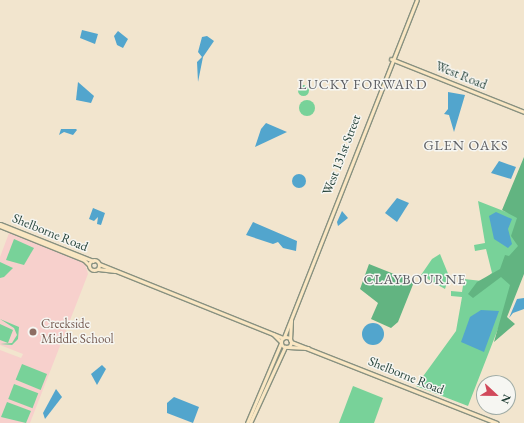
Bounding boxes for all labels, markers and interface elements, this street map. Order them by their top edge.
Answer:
street label: West Road [433,59,489,93]
district label: LUCKY FORWARD [298,76,428,92]
street label: West 131st Street [320,113,364,197]
district label: GLEN OAKS [423,137,509,153]
street label: Shelborne Road [10,211,90,255]
district label: CLAYBOURNE [363,271,467,287]
place label: Creekside Middle School [41,317,114,348]
marker: Creekside Middle School [28,327,38,337]
street label: Shelborne Road [366,354,446,398]
north arrow [476,375,516,415]
text: N [498,392,514,406]

